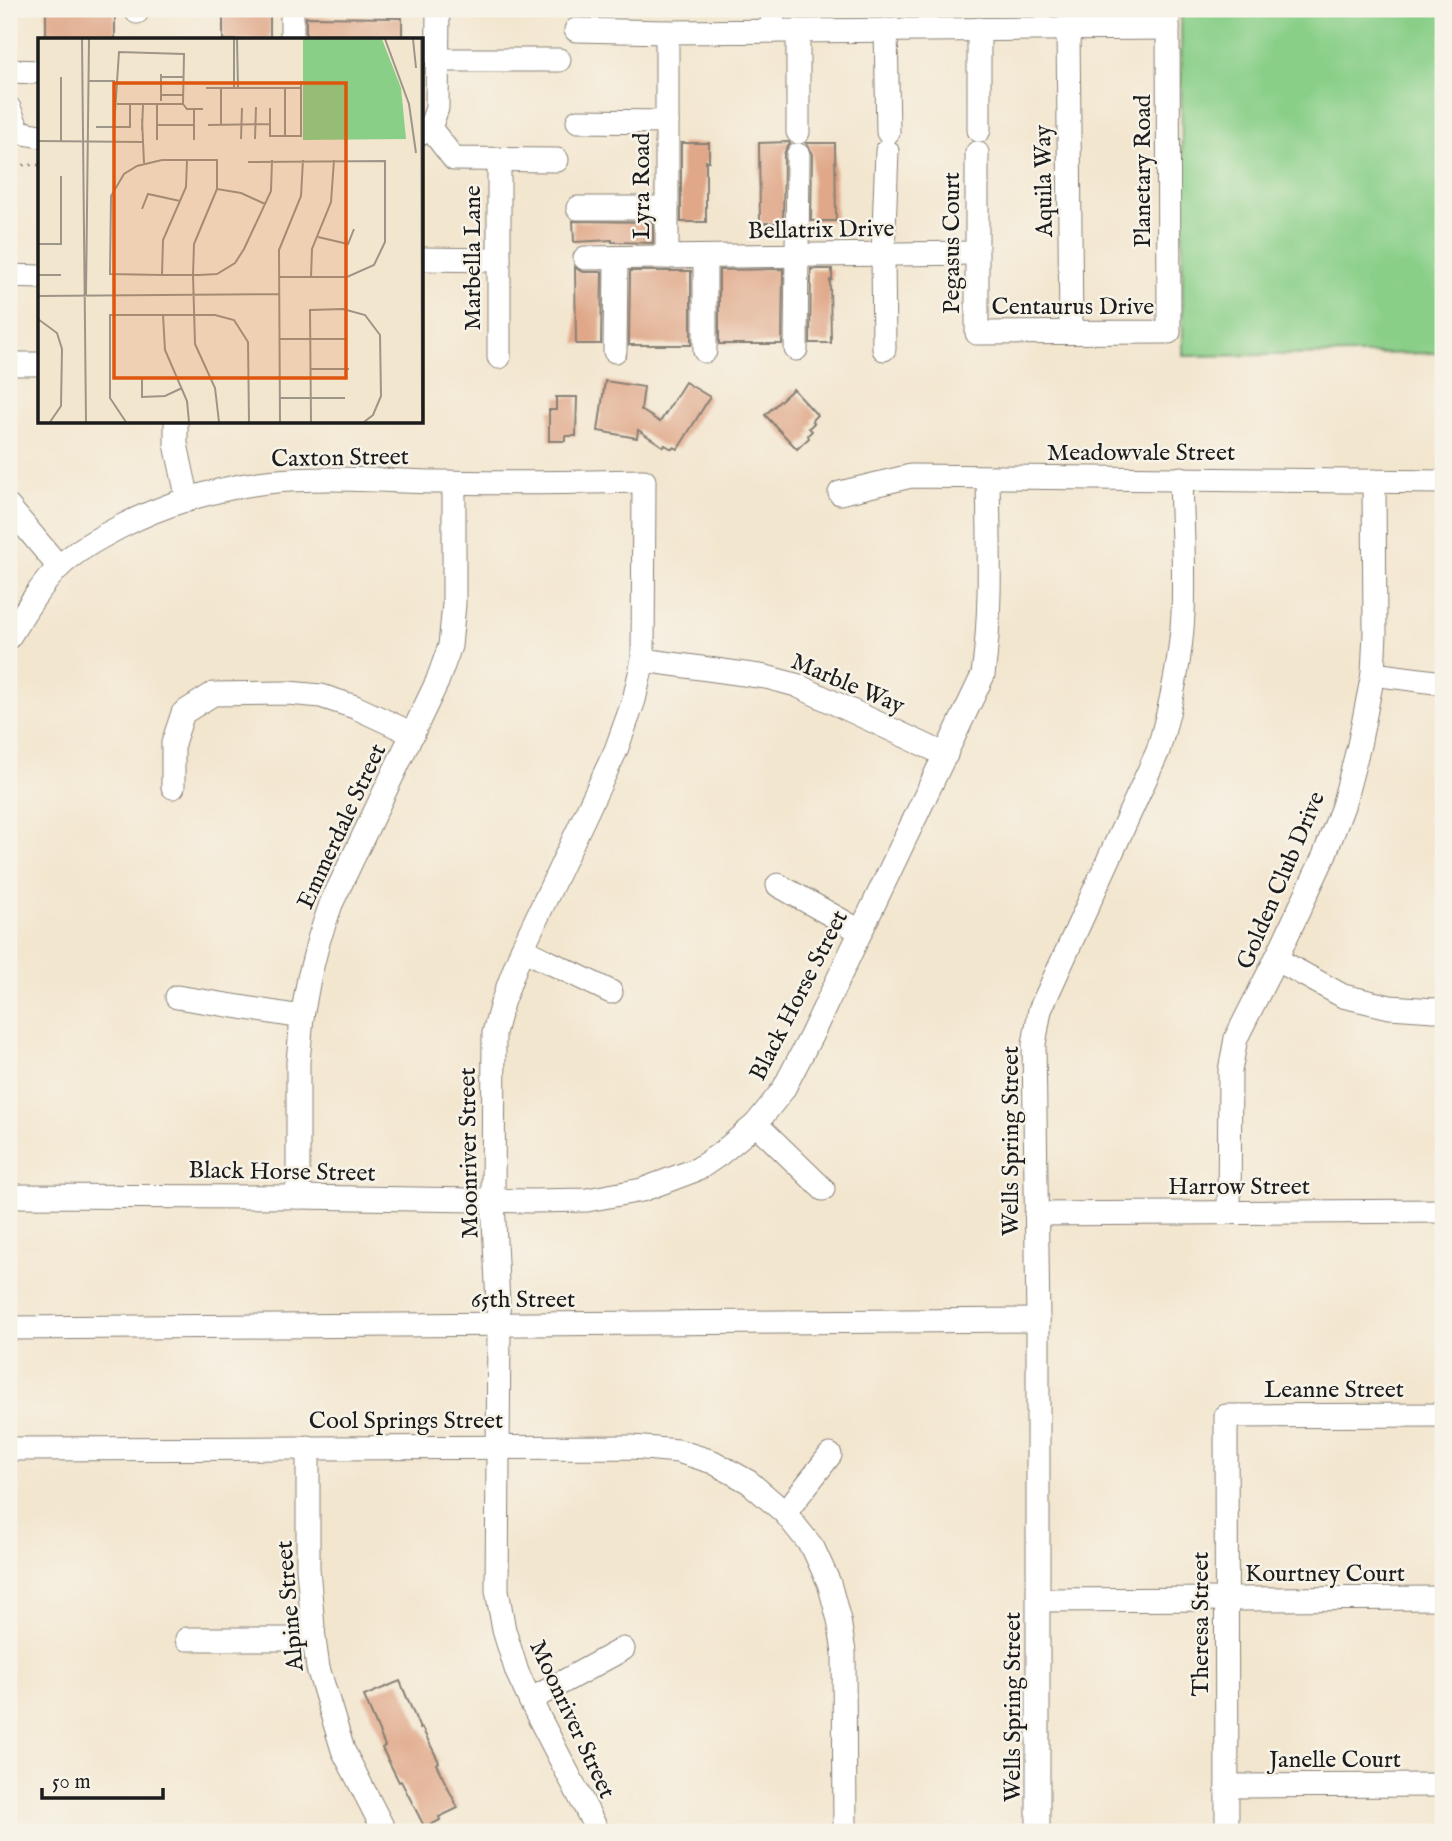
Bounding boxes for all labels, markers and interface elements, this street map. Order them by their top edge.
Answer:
inset map [38,38,424,424]
street label: Planetary Road [1128,94,1159,248]
street label: Aquila Way [1028,124,1061,238]
street label: Lyra Road [627,132,658,240]
street label: Pegasus Court [937,172,968,314]
street label: Marbella Lane [458,185,489,331]
street label: Bellatrix Drive [747,214,895,247]
street label: Centaurus Drive [992,292,1154,323]
street label: Meadowvale Street [1047,438,1235,469]
street label: Caxton Street [271,442,409,475]
street label: Marble Way [786,647,909,722]
street label: Emmerdale Street [290,739,394,914]
street label: Golden Club Drive [1230,787,1333,974]
street label: Black Horse Street [743,905,856,1086]
street label: Wells Spring Street [996,1046,1027,1236]
street label: Moonriver Street [453,1067,486,1239]
street label: Black Horse Street [188,1155,376,1190]
street label: Harrow Street [1168,1172,1310,1203]
street label: 65th Street [471,1285,575,1316]
street label: Leanne Street [1264,1375,1404,1406]
street label: Cool Springs Street [309,1406,503,1437]
street label: Alpine Street [269,1539,312,1673]
street label: Theresa Street [1186,1552,1217,1696]
street label: Kourtney Court [1245,1559,1405,1590]
street label: Wells Spring Street [998,1612,1029,1802]
street label: Moonriver Street [521,1636,622,1804]
street label: Janelle Court [1266,1745,1401,1776]
scale bar [42,1757,163,1801]
text: 50 m [52,1769,91,1796]

